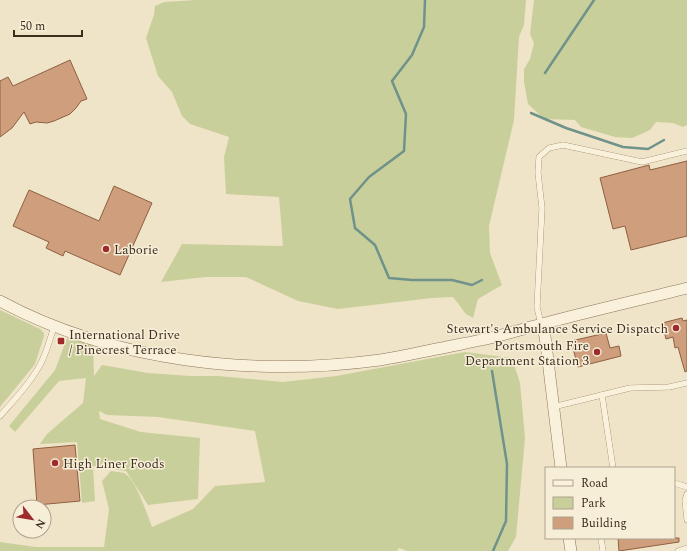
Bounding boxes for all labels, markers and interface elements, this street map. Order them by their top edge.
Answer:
scale bar [14,12,82,38]
text: 50 m [20,17,45,36]
place label: Laborie [114,240,158,260]
marker: Laborie [101,244,111,254]
place label: Stewart's Ambulance Service Dispatch [447,319,668,339]
marker: Stewart's Ambulance Service Dispatch [671,323,681,333]
place label: International Drive / Pinecrest Terrace [69,325,180,360]
marker: International Drive / Pinecrest Terrace [56,336,66,346]
place label: Portsmouth Fire Department Station 3 [465,336,589,371]
marker: Portsmouth Fire Department Station 3 [592,347,602,357]
place label: High Liner Foods [63,454,165,474]
marker: High Liner Foods [50,458,60,468]
legend [545,467,675,539]
text: Road [581,474,608,493]
text: Park [581,494,606,513]
north arrow [12,499,52,539]
text: Building [581,514,627,533]
text: N [31,516,50,532]

